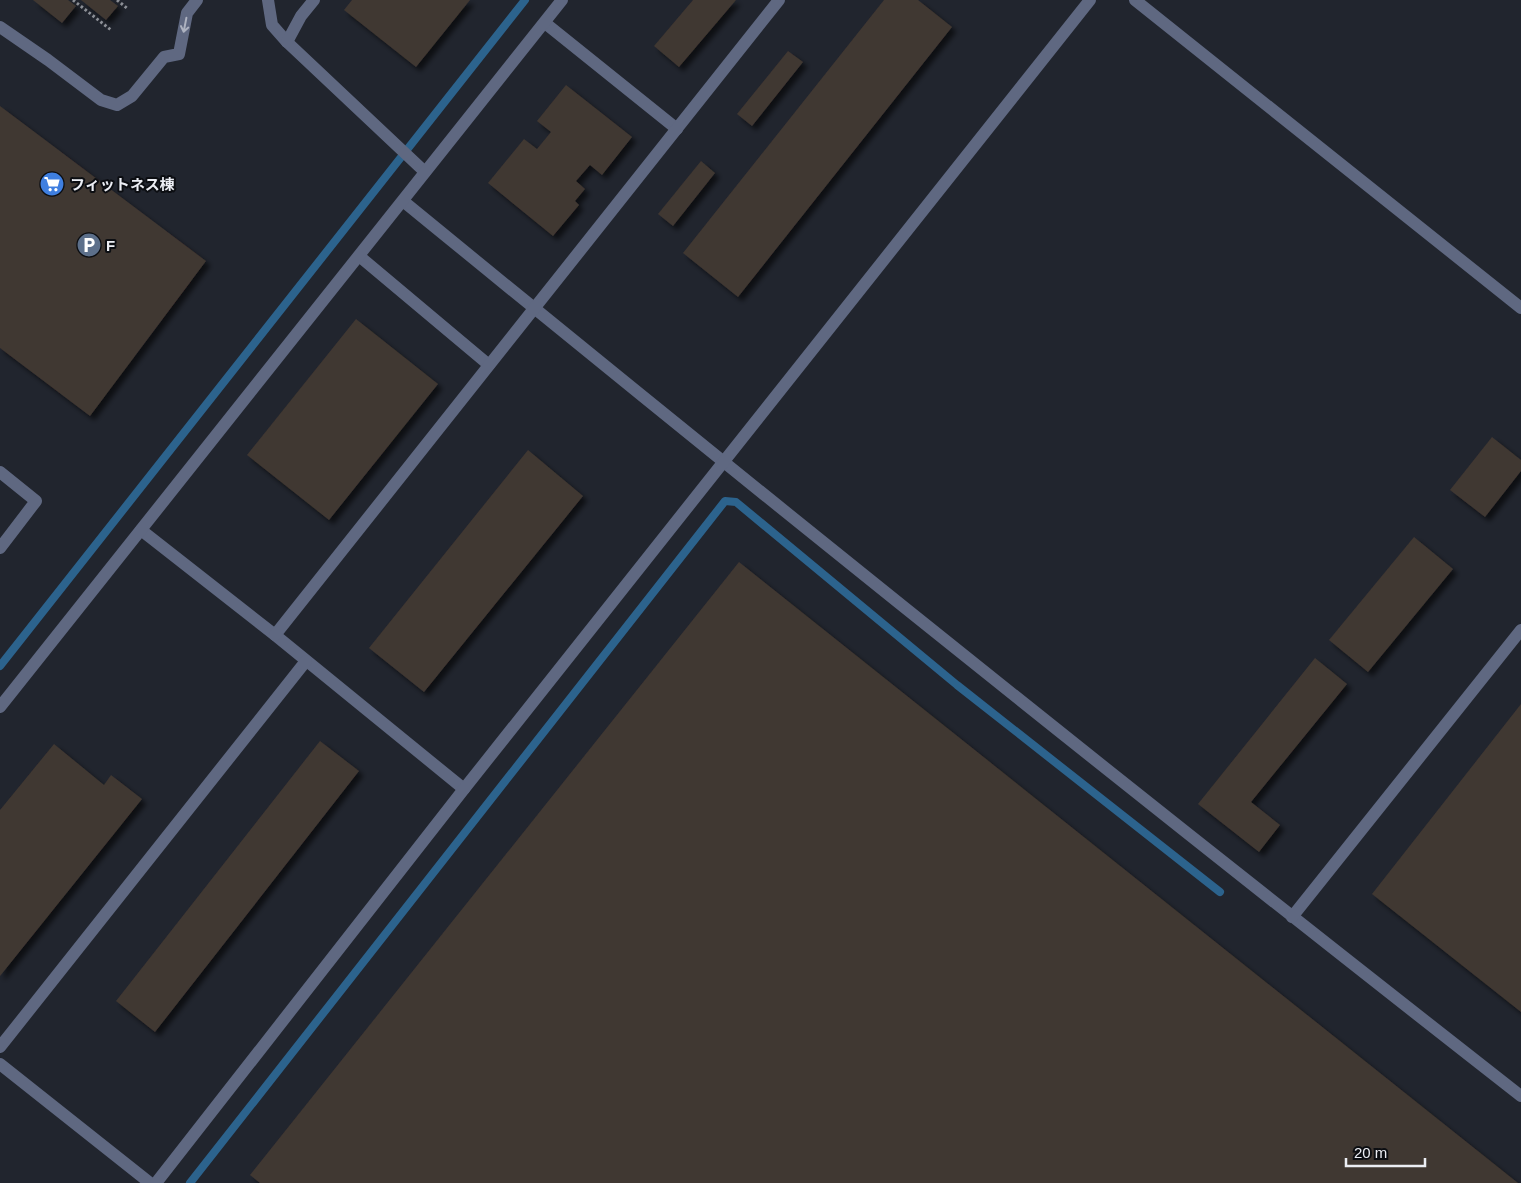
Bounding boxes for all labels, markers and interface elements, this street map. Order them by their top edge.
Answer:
one-way arrow [180,17,189,33]
supermarket icon: フィットネス棟 [39,171,65,197]
place label: フィットネス棟 [70,176,175,193]
parking icon: F [76,232,102,258]
place label: F [106,237,115,254]
scale bar [1346,1136,1425,1168]
text: 20 m [1354,1144,1387,1161]

